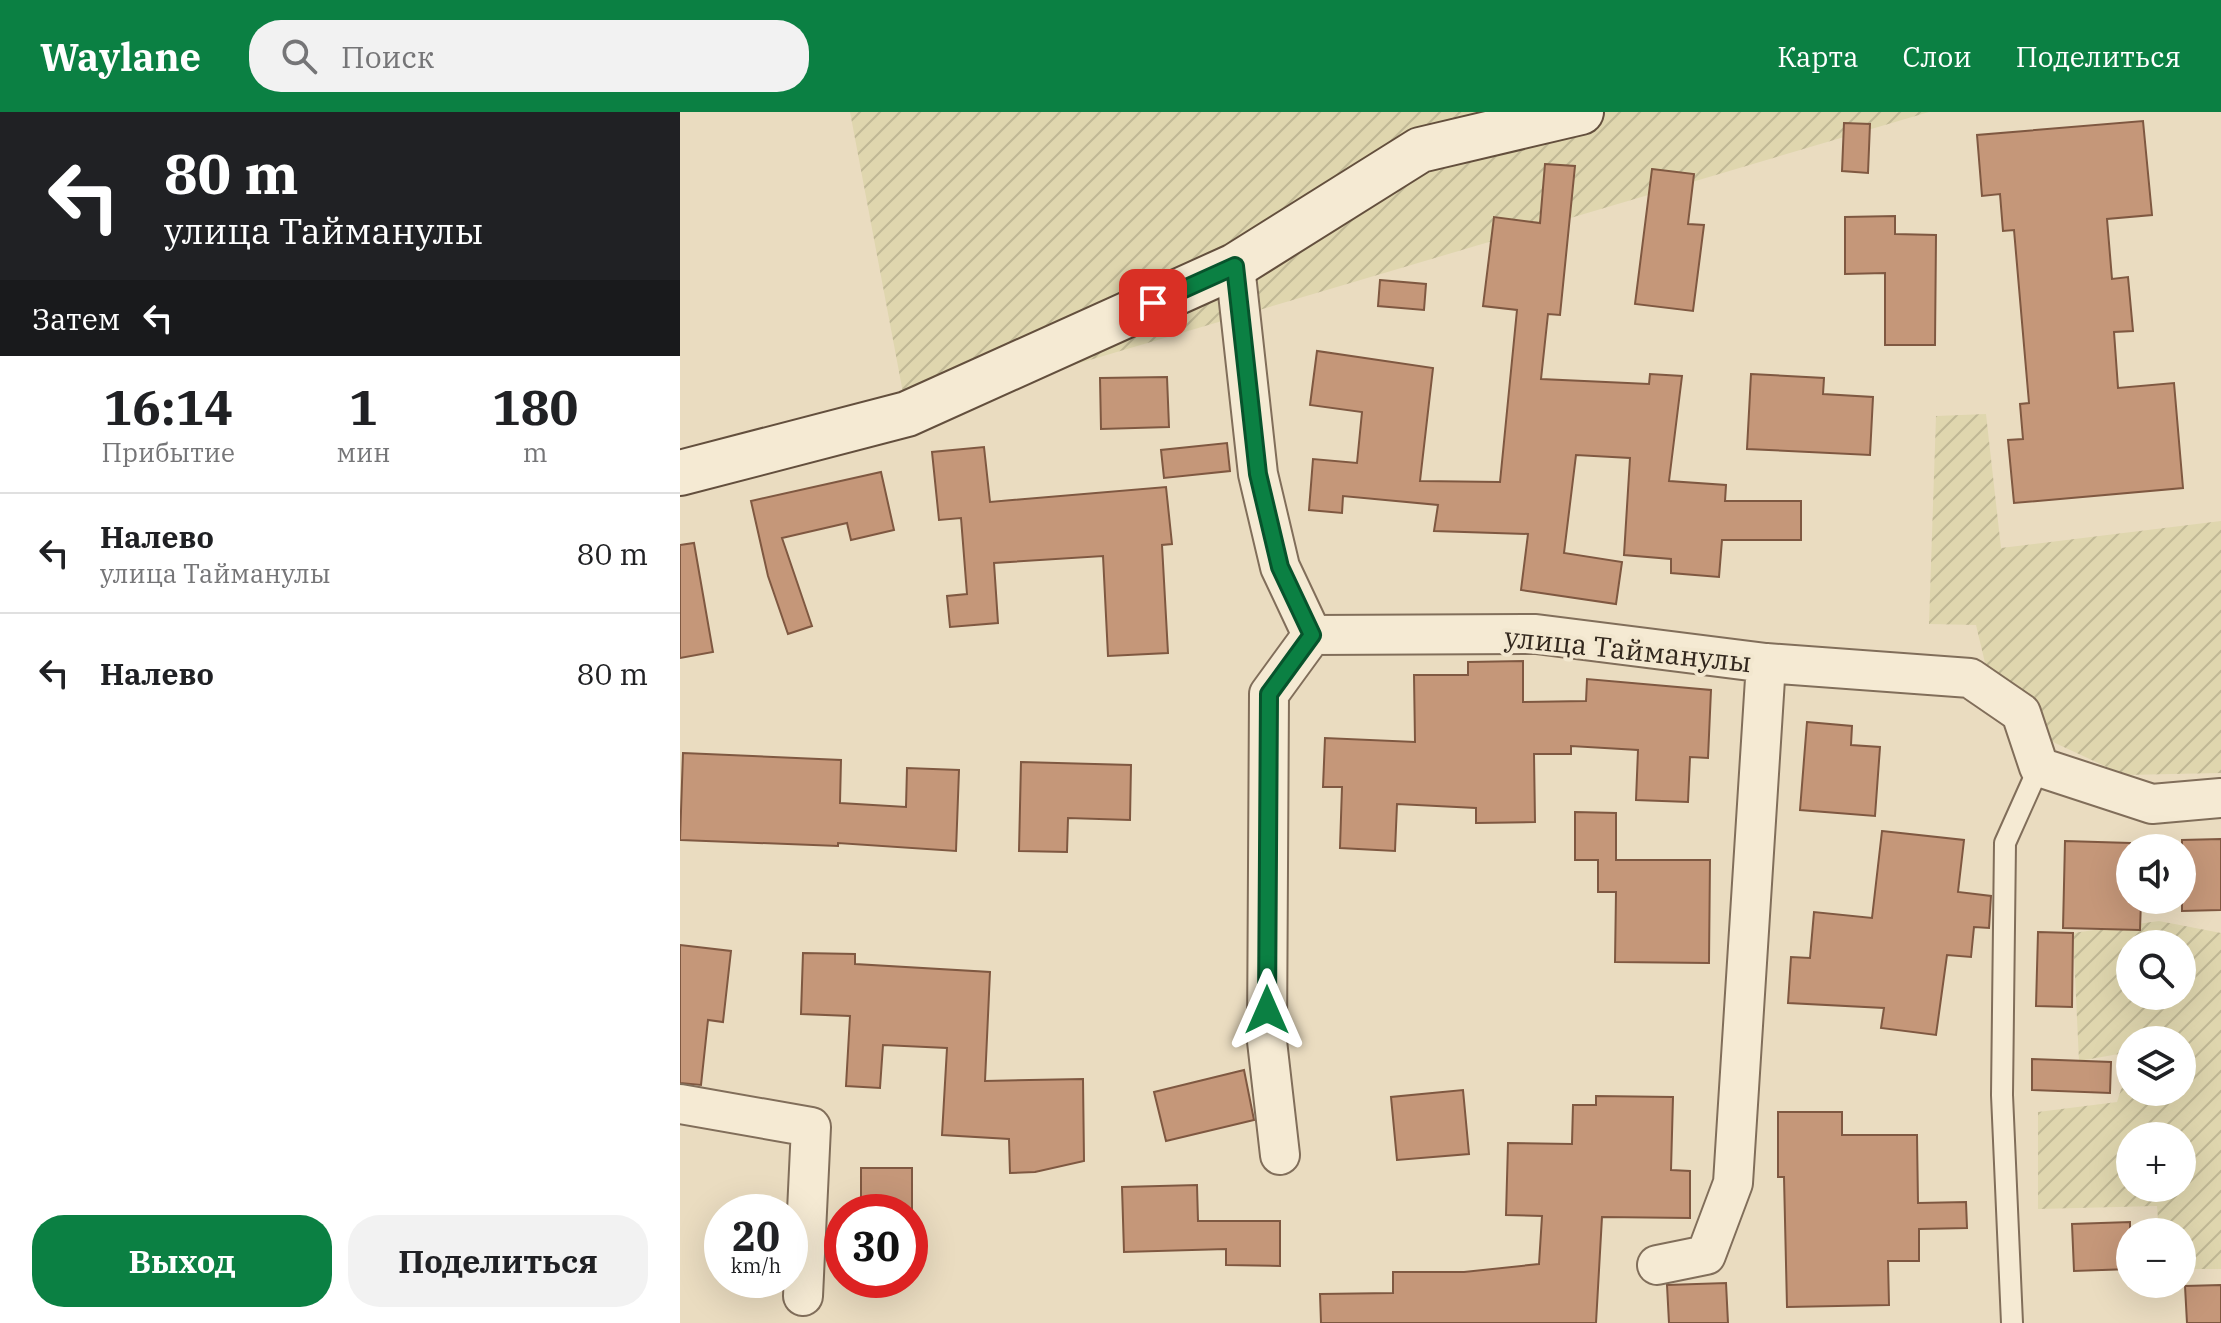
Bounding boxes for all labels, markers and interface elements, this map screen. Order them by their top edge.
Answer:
search box [249,20,809,92]
text: Waylane [40,32,201,81]
icon: search [277,34,321,78]
text: Поиск [341,37,434,76]
text: Карта [1777,38,1858,75]
text: Слои [1902,38,1972,75]
text: Поделиться [2016,38,2181,75]
text: 80 m [164,137,299,209]
icon: left [32,144,136,248]
text: улица Тайманулы [164,207,483,254]
pin [1119,269,1187,337]
icon: arrive [1131,281,1175,325]
icon: left [136,296,180,340]
text: Затем [32,299,120,338]
text: 16:14 [103,376,233,438]
text: 1 [349,376,378,438]
text: 180 [492,376,578,438]
text: Прибытие [102,435,235,469]
text: мин [337,435,390,469]
text: m [523,435,548,469]
text: Налево [100,517,214,556]
icon: left [32,531,76,575]
text: 80 m [576,534,648,573]
text: улица Тайманулы [100,556,331,590]
street label: улица Тайманулы [1503,618,1753,680]
icon: left [32,651,76,695]
text: Налево [100,654,214,693]
text: 80 m [576,654,648,693]
map controls [2116,834,2196,1298]
button: sound [2116,834,2196,914]
button: search [2116,930,2196,1010]
position arrow [1225,968,1309,1052]
button: layers [2116,1026,2196,1106]
button: + [2116,1122,2196,1202]
speed limit sign: 30 [824,1194,928,1298]
text: 20 [732,1210,780,1262]
button: Выход [32,1215,332,1307]
button: Поделиться [348,1215,648,1307]
button: − [2116,1218,2196,1298]
text: km/h [731,1252,781,1279]

